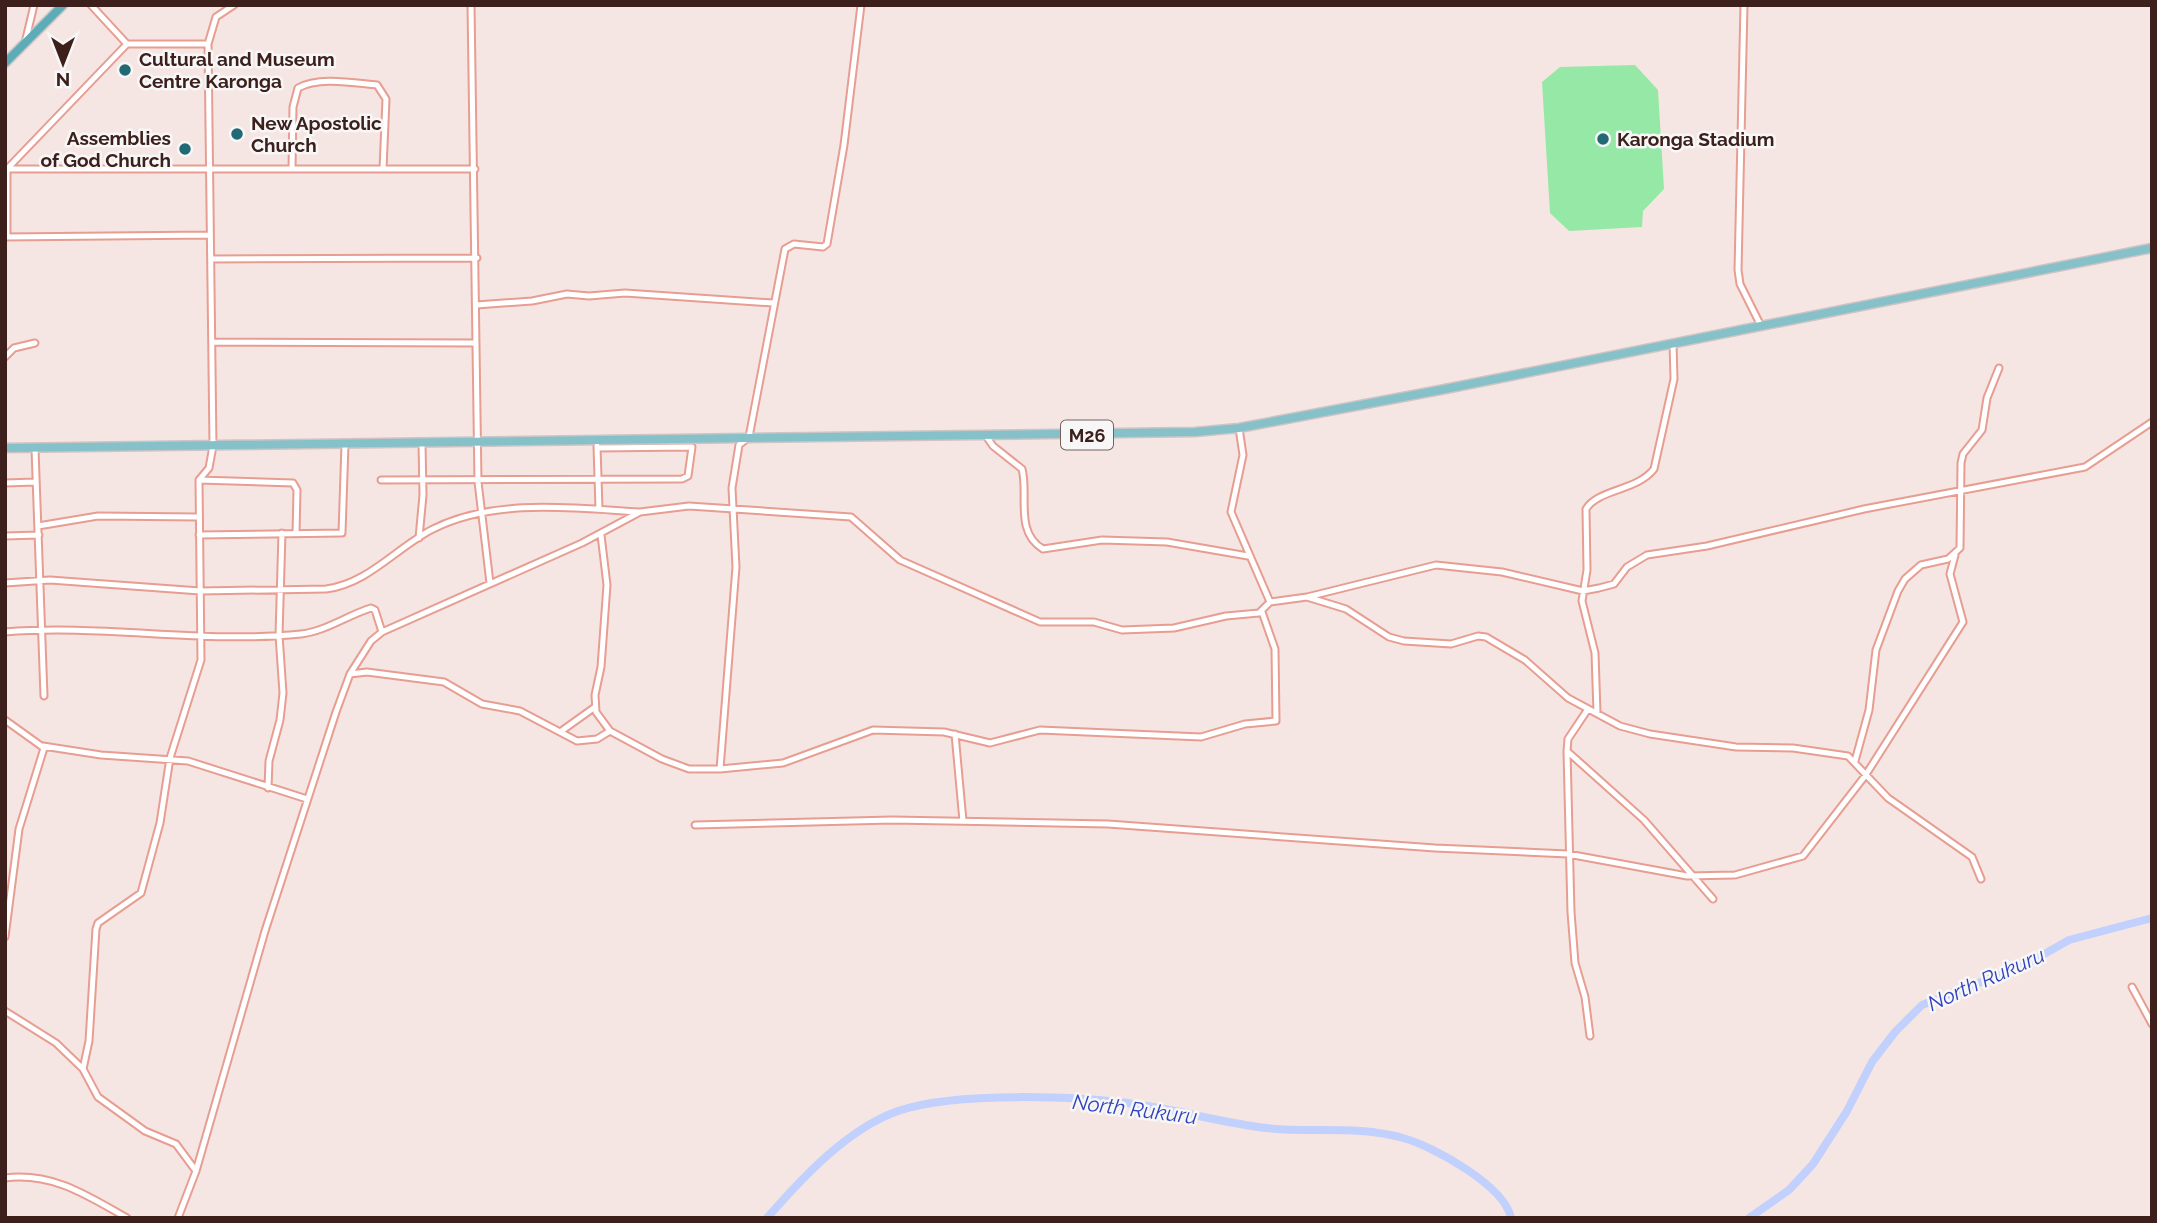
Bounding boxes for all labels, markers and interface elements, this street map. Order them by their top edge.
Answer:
north arrow [28,28,98,98]
place label: Cultural and Museum Centre Karonga [139,48,335,92]
marker: Cultural and Museum Centre Karonga [117,62,133,78]
text: N [56,69,70,91]
place label: New Apostolic Church [251,112,382,156]
marker: New Apostolic Church [229,126,245,142]
place label: Assemblies of God Church [41,127,171,171]
place label: Karonga Stadium [1617,128,1774,150]
marker: Karonga Stadium [1595,131,1611,147]
marker: Assemblies of God Church [177,141,193,157]
road number: M26 [1061,421,1113,450]
water label: North Rukuru [1924,942,2049,1016]
water label: North Rukuru [1071,1089,1199,1129]

